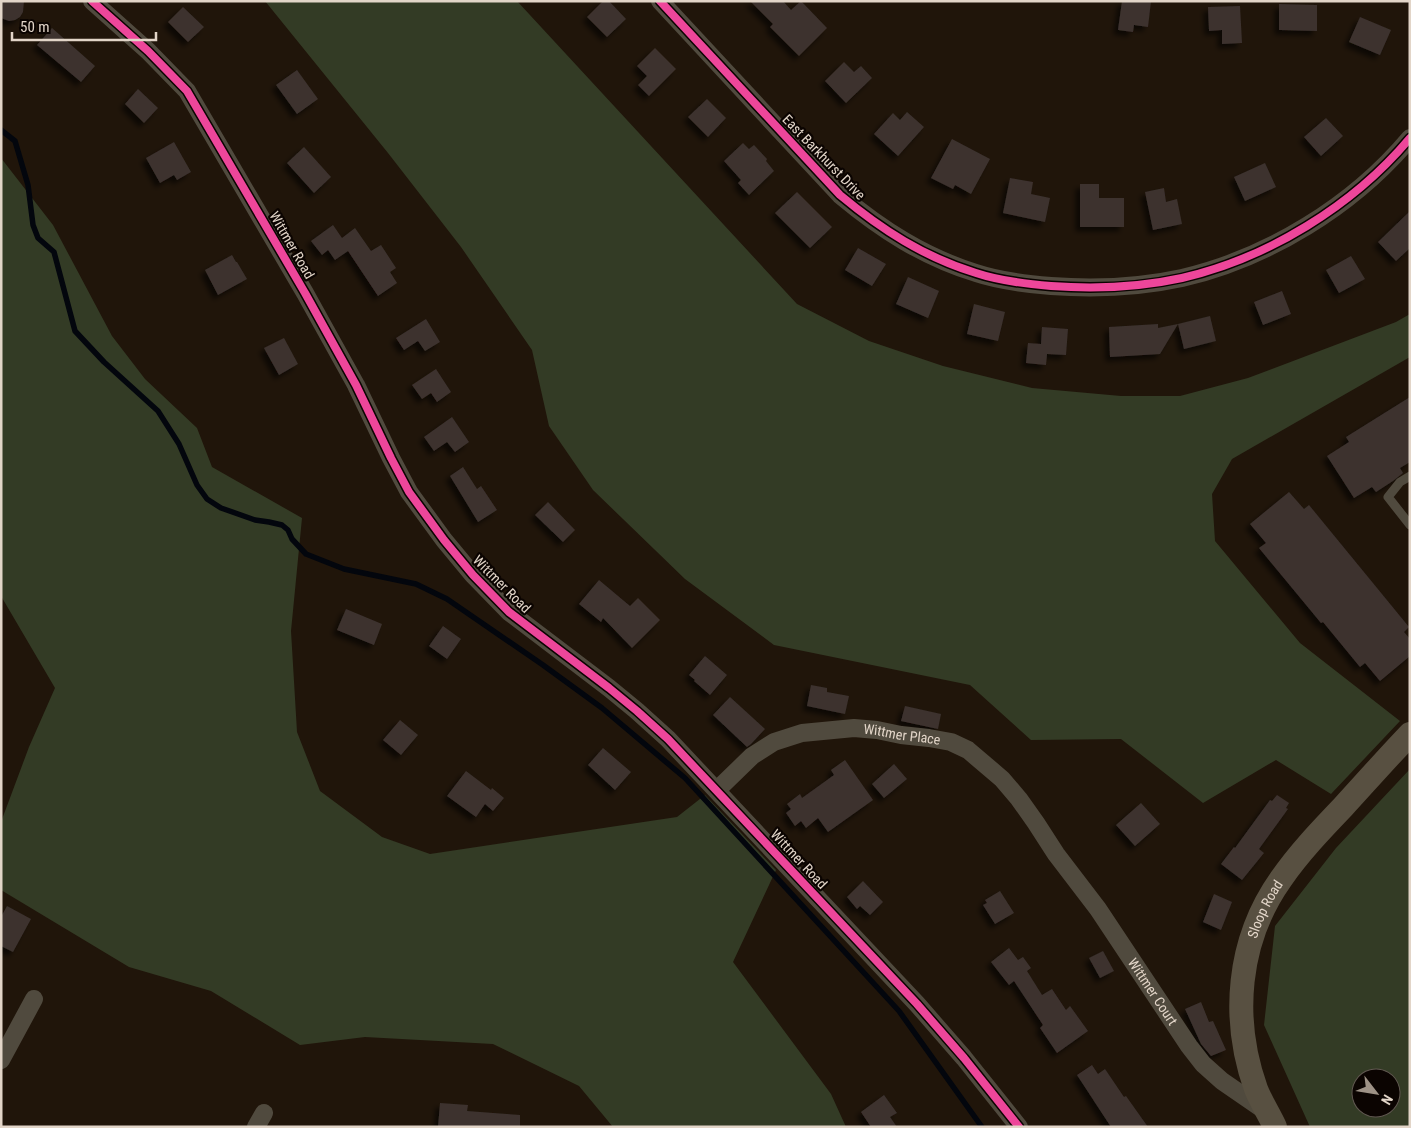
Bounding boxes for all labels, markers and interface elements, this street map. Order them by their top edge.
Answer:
scale bar [12,10,156,42]
text: 50 m [20,18,50,36]
street label: East Barkhurst Drive [779,111,869,203]
street label: Wittmer Road [266,209,318,281]
street label: Wittmer Road [470,552,534,616]
street label: Wittmer Place [863,721,942,748]
street label: Wittmer Road [768,826,830,892]
street label: Sloop Road [1244,877,1286,940]
street label: Wittmer Court [1125,955,1181,1028]
north arrow [1351,1068,1401,1118]
text: N [1378,1092,1396,1107]

